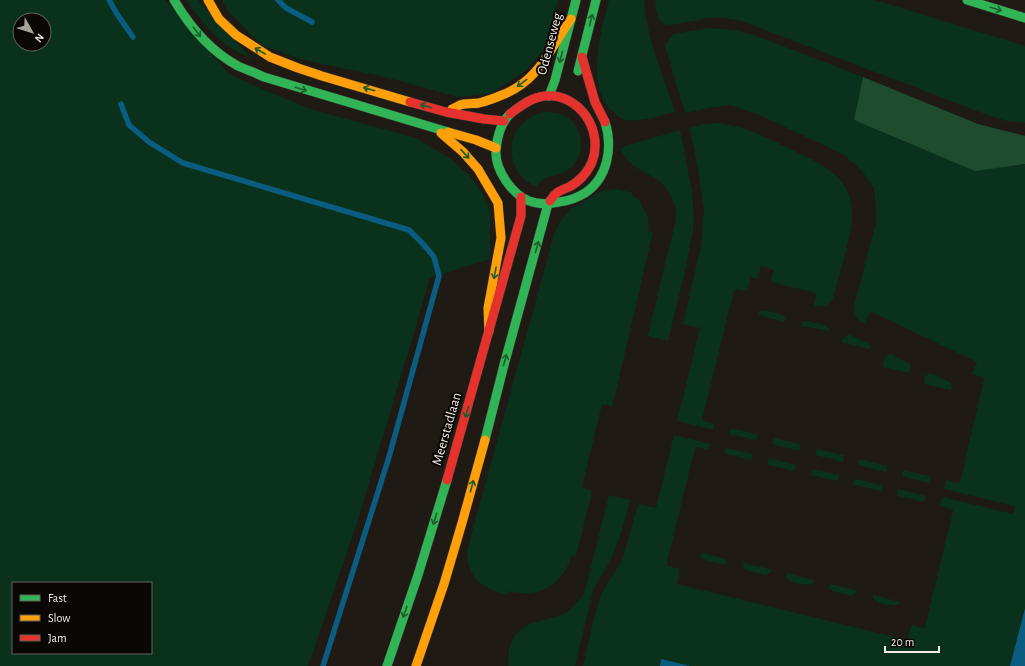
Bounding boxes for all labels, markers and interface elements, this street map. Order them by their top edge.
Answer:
one-way arrow [989,6,1002,13]
street label: Odenseweg [535,11,565,77]
north arrow [12,12,52,52]
one-way arrow [588,14,595,27]
one-way arrow [192,26,201,37]
text: N [33,32,46,44]
one-way arrow [254,47,266,55]
one-way arrow [557,50,565,63]
one-way arrow [517,79,528,87]
one-way arrow [295,85,307,93]
one-way arrow [363,85,376,92]
one-way arrow [420,102,433,109]
one-way arrow [460,149,470,159]
one-way arrow [533,240,541,253]
one-way arrow [490,266,498,279]
one-way arrow [502,354,509,367]
street label: Meerstadlaan [430,391,464,467]
one-way arrow [463,405,470,418]
one-way arrow [469,480,476,493]
one-way arrow [431,512,438,525]
legend [12,582,152,654]
text: Fast [48,592,67,604]
one-way arrow [401,605,409,617]
text: Slow [48,612,70,624]
scale bar [885,628,939,654]
text: Jam [48,632,67,644]
text: 20 m [891,636,914,648]

